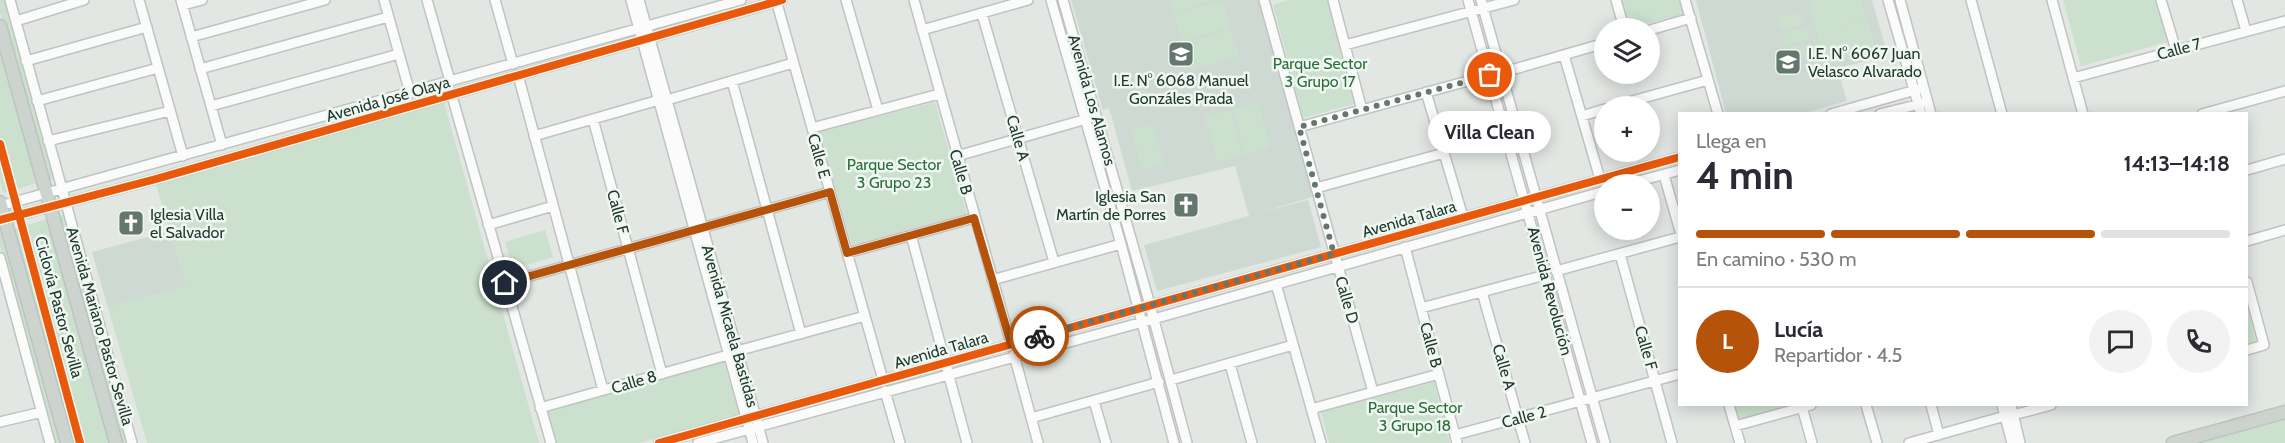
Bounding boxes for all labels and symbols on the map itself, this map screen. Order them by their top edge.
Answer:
street label: Avenida Los Alamos [1064,32,1120,168]
street label: Calle 7 [2155,34,2203,64]
school or university icon: I.E. N° 6068 Manuel Gonzáles Prada [1166,39,1196,69]
place label: I.E. N° 6067 Juan Velasco Alvarado [1808,44,1922,81]
school or university icon: I.E. N° 6067 Juan Velasco Alvarado [1773,47,1803,77]
pin [1464,49,1515,100]
park label: Parque Sector 3 Grupo 17 [1273,54,1368,91]
place label: I.E. N° 6068 Manuel Gonzáles Prada [1113,71,1249,108]
street label: Avenida José Olaya [324,72,452,126]
callout: Villa Clean [1428,111,1552,153]
street label: Calle A [1002,113,1034,163]
street label: Calle E [804,131,834,181]
street label: Calle B [945,147,977,197]
park label: Parque Sector 3 Grupo 23 [847,155,942,192]
place label: Iglesia San Martín de Porres [1056,187,1166,224]
street label: Calle F [603,188,633,237]
church icon: Iglesia San Martín de Porres [1171,190,1201,220]
street label: Avenida Talara [1360,196,1459,242]
place label: Iglesia Villa el Salvador [150,205,225,242]
church icon: Iglesia Villa el Salvador [116,208,146,238]
street label: Avenida Mariano Pastor Sevilla [63,224,138,428]
street label: Avenida Revolución [1524,225,1576,357]
street label: Ciclovía Pastor Sevilla [31,234,87,380]
street label: Avenida Micaela Bastidas [698,243,762,410]
pin [479,257,530,308]
street label: Calle D [1331,274,1363,326]
courier [1009,306,1069,366]
street label: Calle B [1416,320,1446,370]
street label: Calle F [1631,324,1662,373]
street label: Avenida Talara [892,327,991,373]
street label: Calle A [1488,342,1520,392]
street label: Calle 8 [609,366,659,398]
park label: Parque Sector 3 Grupo 18 [1368,398,1463,435]
street label: Calle 2 [1500,402,1548,432]

